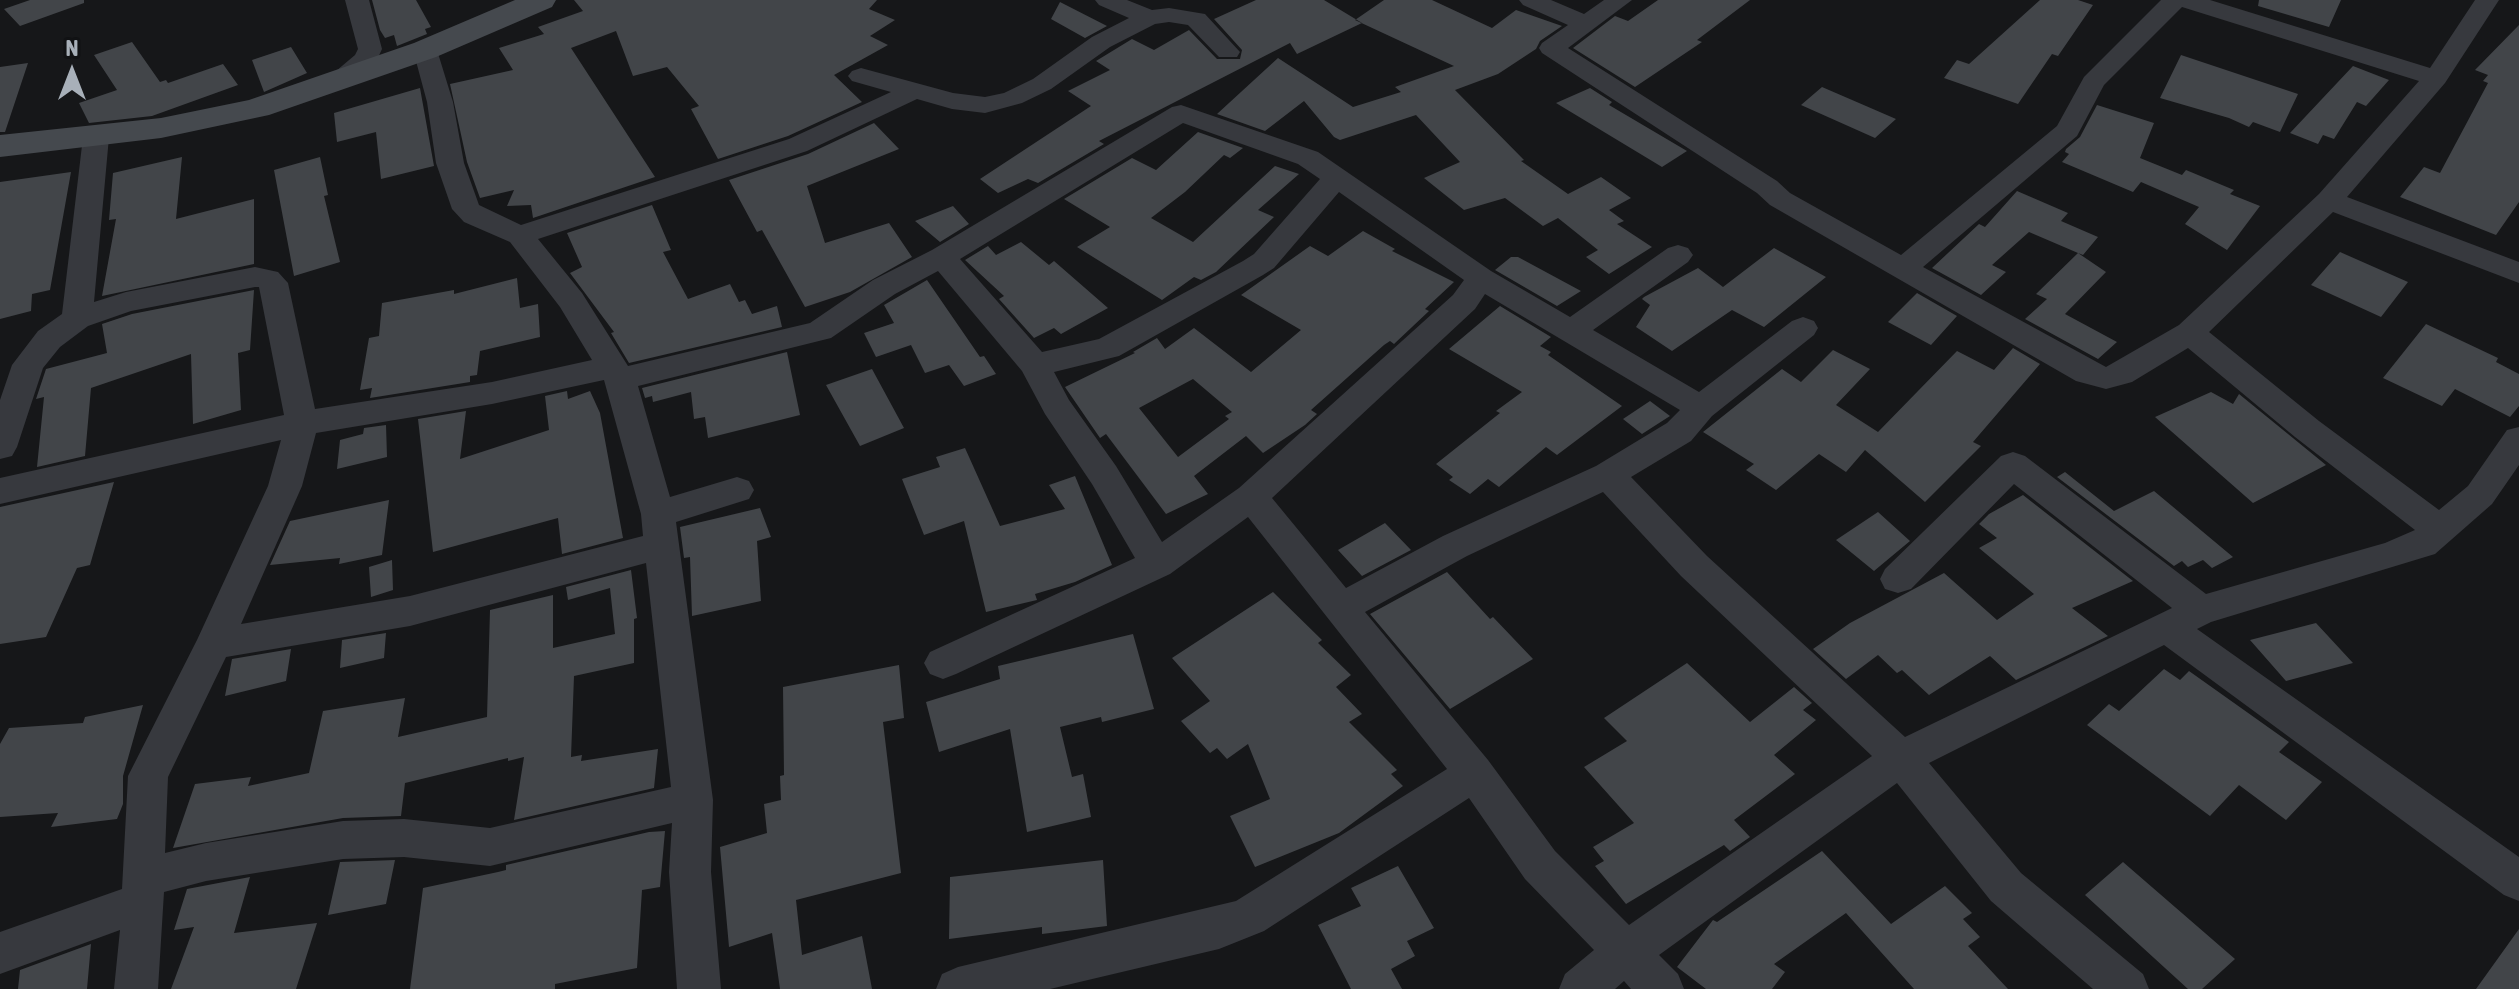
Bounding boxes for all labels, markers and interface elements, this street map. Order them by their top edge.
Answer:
north arrow [32,32,112,112]
text: N [66,35,78,61]

